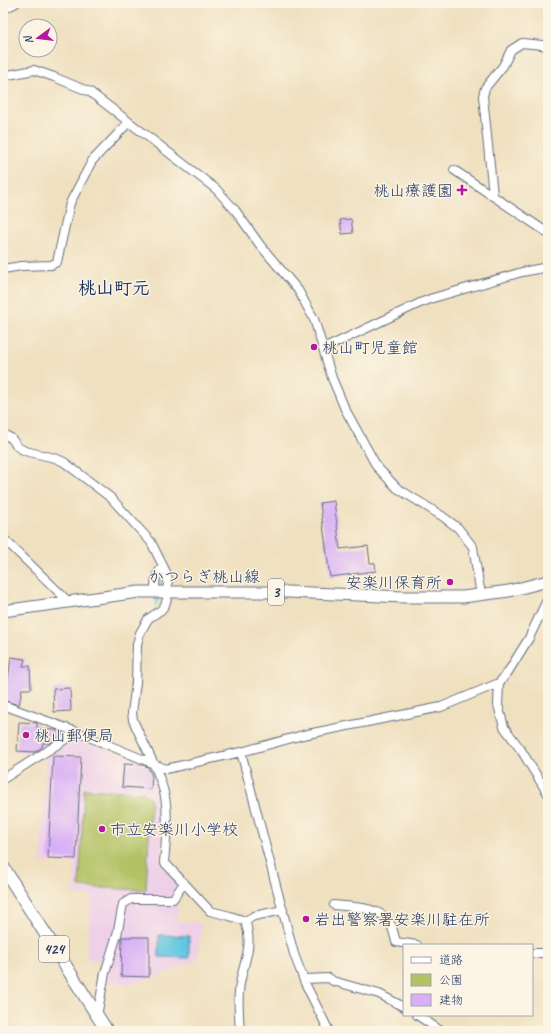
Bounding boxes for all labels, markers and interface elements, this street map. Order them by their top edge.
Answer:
north arrow [18,18,58,58]
text: N [20,33,36,46]
place label: 桃山療護園 [373,181,453,201]
marker: 桃山療護園 [456,184,468,196]
district label: 桃山町元 [78,277,150,299]
place label: 桃山町児童館 [322,338,418,358]
marker: 桃山町児童館 [309,342,319,352]
street label: かつらぎ桃山線 [148,567,260,587]
place label: 安楽川保育所 [346,573,442,593]
marker: 安楽川保育所 [445,577,455,587]
road number: 3 [268,579,284,605]
place label: 桃山郵便局 [34,726,114,746]
marker: 桃山郵便局 [21,730,31,740]
place label: 市立安楽川小学校 [110,820,238,840]
marker: 市立安楽川小学校 [97,824,107,834]
place label: 岩出警察署安楽川駐在所 [314,910,490,930]
marker: 岩出警察署安楽川駐在所 [301,914,311,924]
road number: 424 [39,936,69,962]
legend [403,944,533,1016]
text: 道路 [439,952,463,968]
text: 公園 [439,972,463,988]
text: 建物 [439,992,463,1008]

